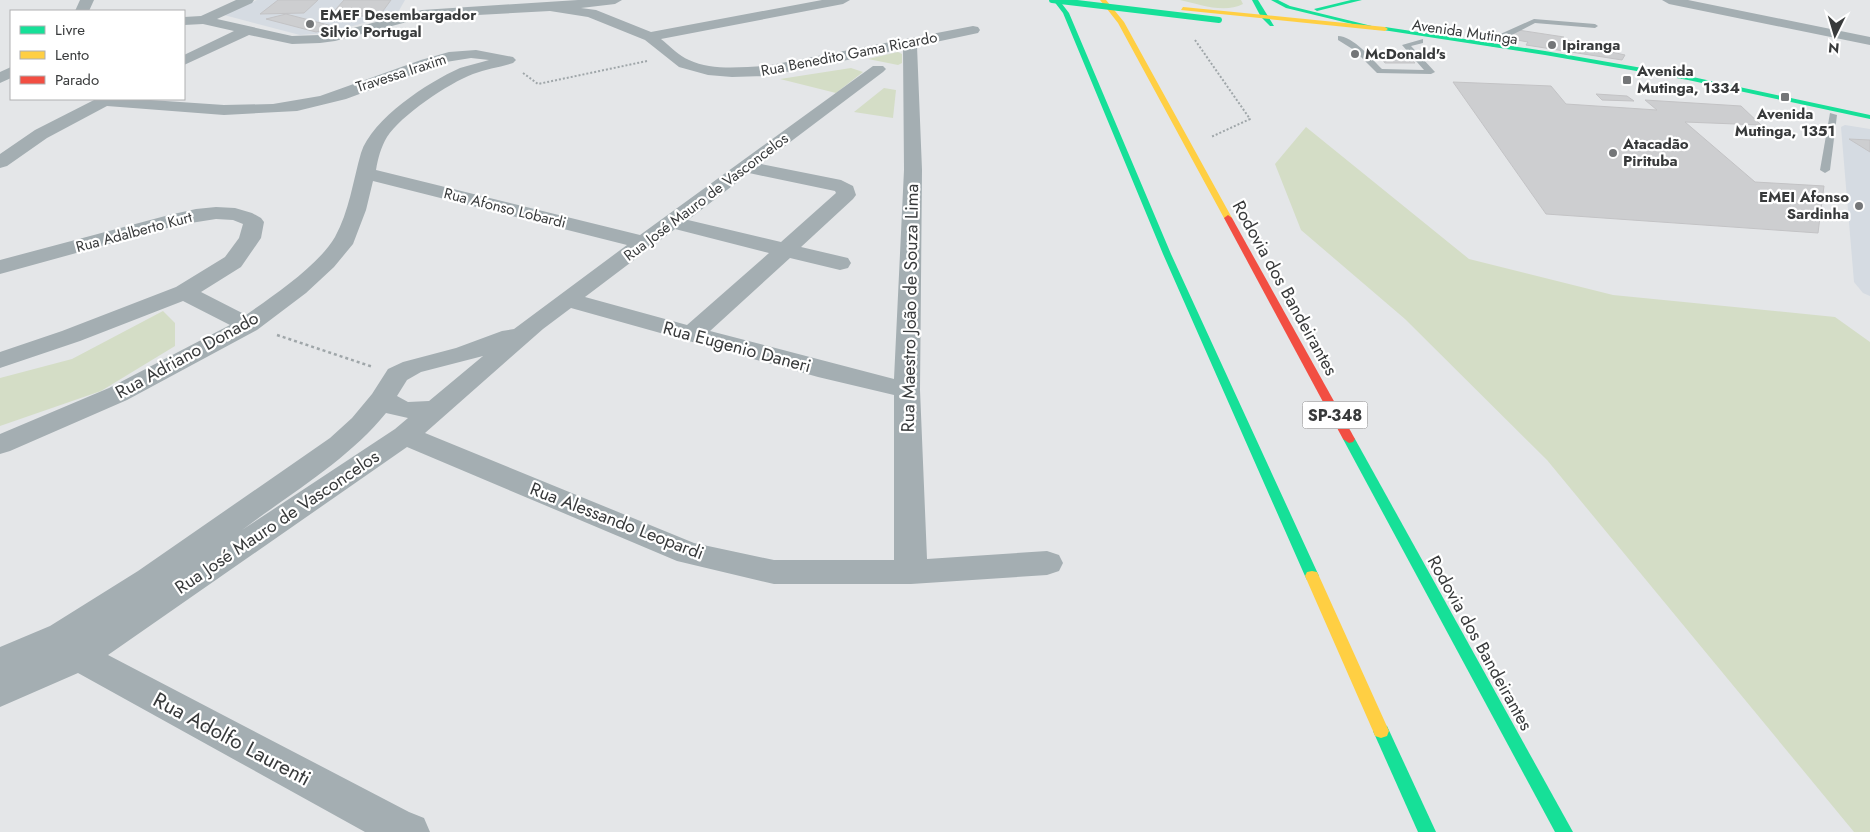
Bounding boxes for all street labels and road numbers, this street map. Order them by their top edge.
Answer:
street label: Avenida Mutinga [1411,14,1519,50]
street label: Rua Benedito Gama Ricardo [759,26,939,82]
street label: Travessa Iraxim [353,48,449,98]
street label: Rua José Mauro de Vasconcelos [619,128,793,266]
street label: Rua Afonso Lobardi [442,182,568,234]
street label: Rua Maestro João de Souza Lima [895,183,925,433]
street label: Rodovia dos Bandeirantes [1226,196,1344,380]
street label: Rua Adalberto Kurt [73,206,195,258]
street label: Rua Adriano Donado [111,305,263,405]
street label: Rua Eugenio Daneri [660,315,814,379]
road number: SP-348 [1302,402,1368,428]
street label: Rua José Mauro de Vasconcelos [170,444,384,600]
street label: Rua Alessando Leopardi [526,476,708,566]
street label: Rodovia dos Bandeirantes [1421,551,1539,735]
street label: Rua Adolfo Laurenti [148,685,316,793]

